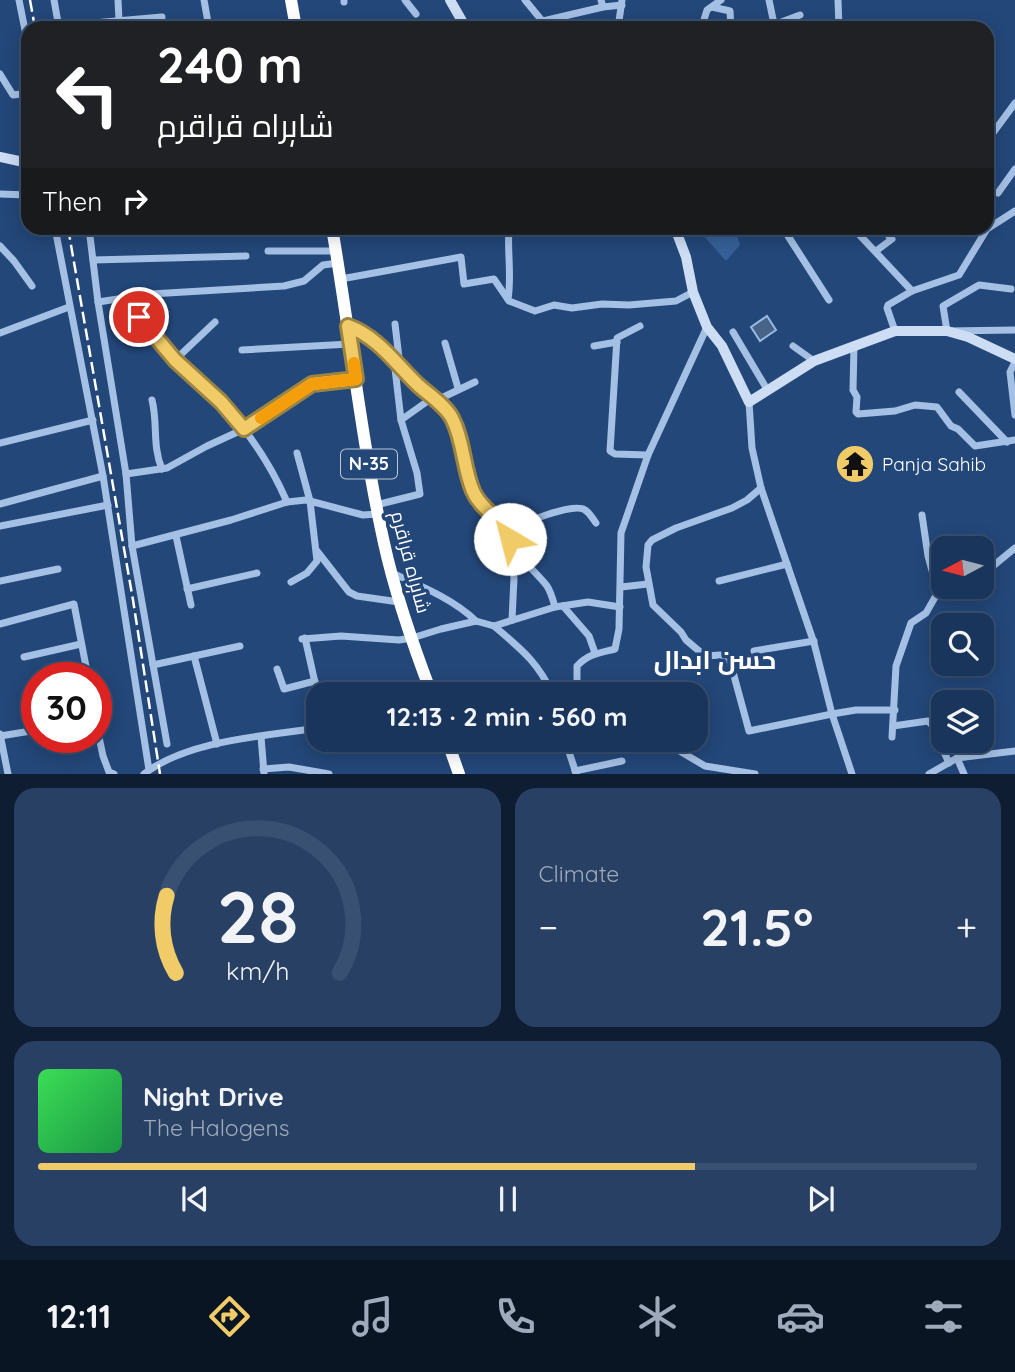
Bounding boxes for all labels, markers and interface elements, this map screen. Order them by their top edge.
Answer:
text: 240 m [157,34,303,95]
icon: left [42,49,133,140]
text: شاہراہ قراقرم [157,105,334,145]
icon: right [116,182,154,220]
text: Then [42,185,102,218]
pin [109,287,169,347]
icon: arrive [120,298,158,336]
temple icon: Panja Sahib [834,443,876,485]
road number: N-35 [341,450,397,478]
place label: Panja Sahib [882,452,986,476]
position arrow [473,502,547,576]
street label: شاہراہ قراقرم [384,508,436,616]
north arrow [931,536,994,598]
map controls [931,536,994,753]
button: search [931,613,994,676]
district label: حسن ابدال [654,643,776,676]
speed limit sign: 30 [21,662,112,753]
button: layers [931,690,994,753]
text: 12:13 · 2 min · 560 m [387,700,628,733]
text: Climate [539,859,619,888]
text: 28 [217,871,298,962]
text: 21.5° [700,894,813,959]
text: − [539,903,558,951]
text: + [956,903,977,951]
text: km/h [226,955,289,986]
text: Night Drive [143,1080,284,1113]
text: The Halogens [143,1113,290,1142]
icon: previous [176,1180,214,1218]
icon: pause [489,1180,527,1218]
icon: next [802,1180,840,1218]
icon: directions [205,1292,254,1341]
icon: music [348,1292,397,1341]
icon: phone [491,1292,540,1341]
icon: climate [633,1292,682,1341]
icon: car [776,1292,825,1341]
icon: filters [919,1292,968,1341]
text: 12:11 [47,1296,111,1336]

